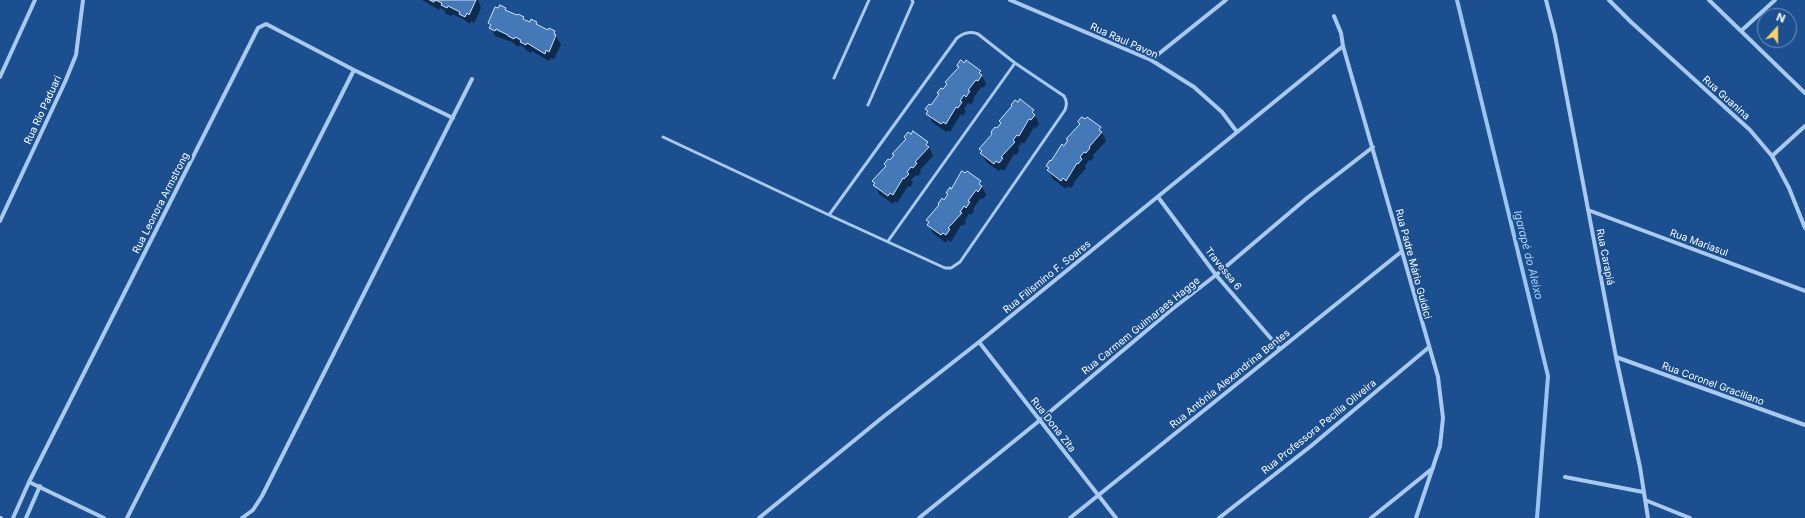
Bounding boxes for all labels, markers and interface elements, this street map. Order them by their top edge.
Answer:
north arrow [1757,8,1797,48]
text: N [1775,10,1787,26]
street label: Rua Raul Pavon [1088,21,1160,61]
street label: Rua Rio Paduari [22,74,64,146]
street label: Rua Guanina [1700,74,1752,122]
street label: Rua Leonora Armstrong [130,150,192,256]
street label: Rua Padre Mário Guidici [1393,208,1433,320]
water label: Igarapé do Aleixo [1511,209,1545,301]
street label: Rua Mariasul [1668,227,1730,259]
street label: Rua Carapiá [1594,228,1616,286]
street label: Rua Filismino F. Soares [1001,238,1093,316]
street label: Travessa 6 [1202,245,1244,293]
street label: Rua Carmem Guimaraes Hagge [1080,275,1202,377]
street label: Rua Antônia Alexandrina Bentes [1168,327,1292,431]
street label: Rua Coronel Graciliano [1660,360,1766,408]
street label: Rua Professora Pecília Oliveira [1259,377,1379,477]
street label: Rua Dona Zita [1028,395,1078,455]

